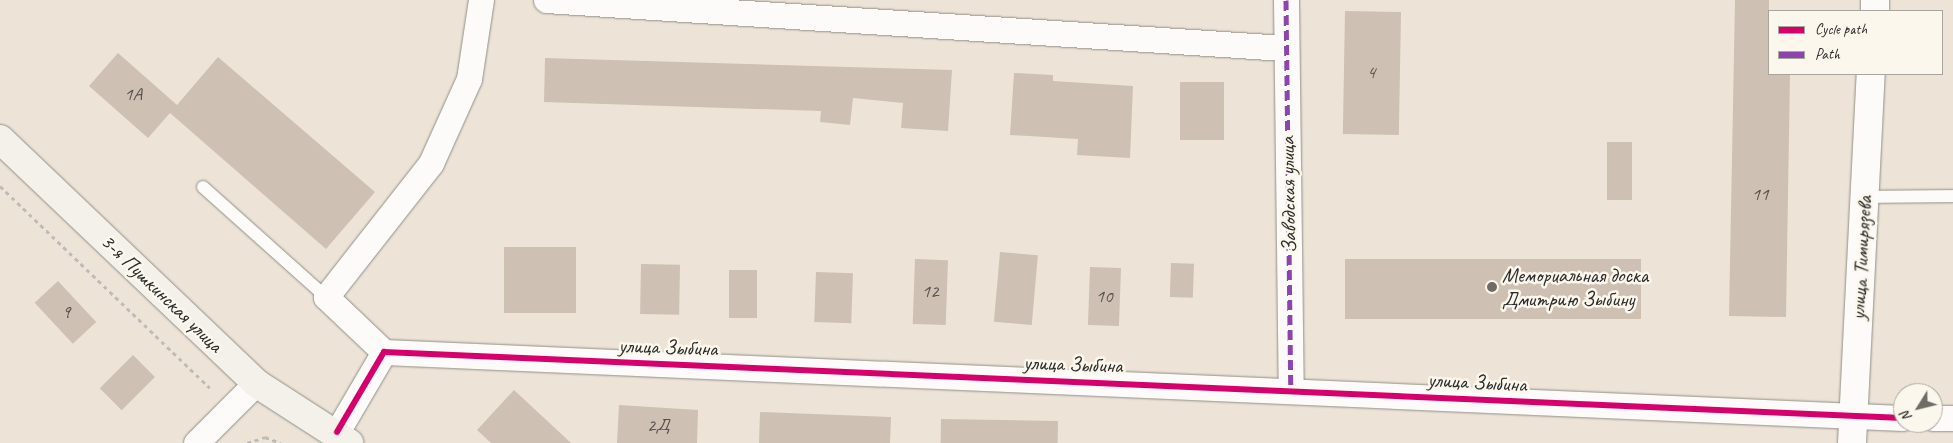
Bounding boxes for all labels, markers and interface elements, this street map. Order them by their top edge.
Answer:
legend [1768,10,1943,75]
text: Cycle path [1815,20,1867,39]
text: Path [1815,45,1840,64]
house number: 4 [1367,62,1375,84]
house number: 1А [124,84,142,106]
street label: Заводская улица [1274,136,1302,254]
house number: 11 [1751,184,1769,206]
street label: улица Тимирязева [1845,196,1877,320]
street label: 3-я Пушкинская улица [94,227,230,359]
place label: Мемориальная доска Дмитрию Зыбину [1502,262,1649,312]
house number: 12 [921,281,939,303]
marker: Мемориальная доска Дмитрию Зыбину [1486,281,1498,293]
house number: 10 [1095,286,1113,308]
house number: 9 [62,302,70,324]
street label: улица Зыбина [618,333,718,361]
street label: улица Зыбина [1023,350,1123,378]
street label: улица Зыбина [1427,367,1527,397]
north arrow [1893,383,1943,433]
text: N [1897,408,1916,425]
house number: 2Д [647,415,669,437]

